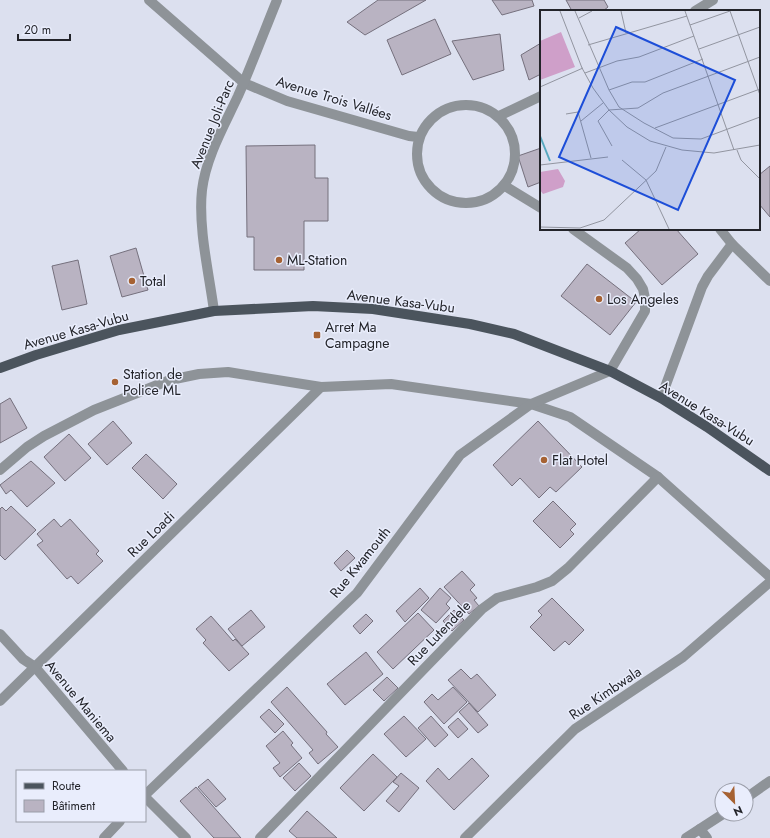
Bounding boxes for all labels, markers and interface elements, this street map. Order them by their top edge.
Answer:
inset map [540,10,760,230]
scale bar [18,16,70,42]
text: 20 m [24,21,51,39]
street label: Avenue Trois Vallées [274,71,395,125]
street label: Avenue Joli-Parc [185,77,239,171]
place label: ML-Station [287,250,347,270]
marker: ML-Station [274,255,284,265]
place label: Total [140,271,166,291]
marker: Total [127,276,137,286]
street label: Avenue Kasa-Vubu [346,284,456,318]
place label: Los Angeles [607,289,679,309]
marker: Los Angeles [594,294,604,304]
street label: Avenue Kasa-Vubu [21,305,131,355]
place label: Arret Ma Campagne [325,317,390,353]
marker: Arret Ma Campagne [312,330,322,340]
place label: Station de Police ML [123,364,182,400]
street label: Avenue Kasa-Vubu [656,376,758,450]
marker: Station de Police ML [110,377,120,387]
place label: Flat Hotel [552,450,608,470]
marker: Flat Hotel [539,455,549,465]
street label: Rue Loadi [123,506,179,562]
street label: Rue Kwamouth [325,522,395,602]
street label: Rue Lutendele [403,596,475,670]
street label: Avenue Maniema [41,656,121,746]
street label: Rue Kimbwala [565,661,645,725]
legend [16,770,146,822]
text: Route [52,777,81,795]
north arrow [714,782,754,822]
text: Bâtiment [52,797,95,815]
text: N [731,802,745,820]

